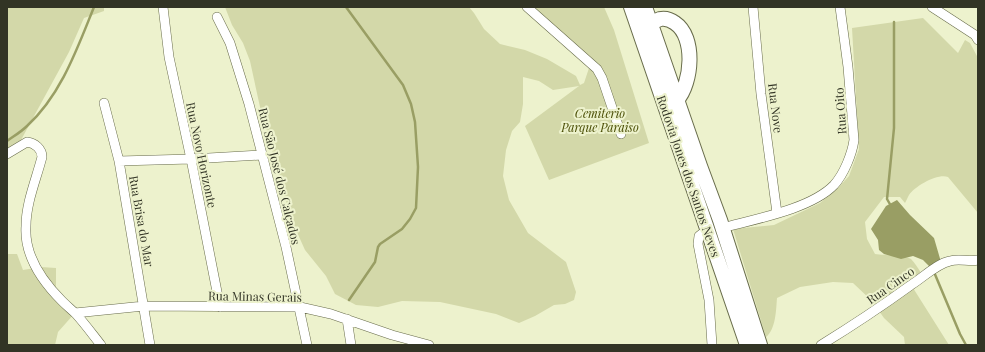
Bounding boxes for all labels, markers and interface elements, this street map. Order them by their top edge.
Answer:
street label: Rua Nove [765,82,787,134]
street label: Rua Oito [830,87,850,135]
street label: Rodovia Jones dos Santos Neves [654,93,724,259]
street label: Rua Novo Horizonte [183,101,221,209]
park label: Cemiterio Parque Paraiso [560,105,639,135]
street label: Rua São José dos Calçados [255,106,305,246]
street label: Rua Brisa do Mar [126,174,158,268]
street label: Rua Cinco [863,262,917,307]
street label: Rua Minas Gerais [208,287,302,305]

